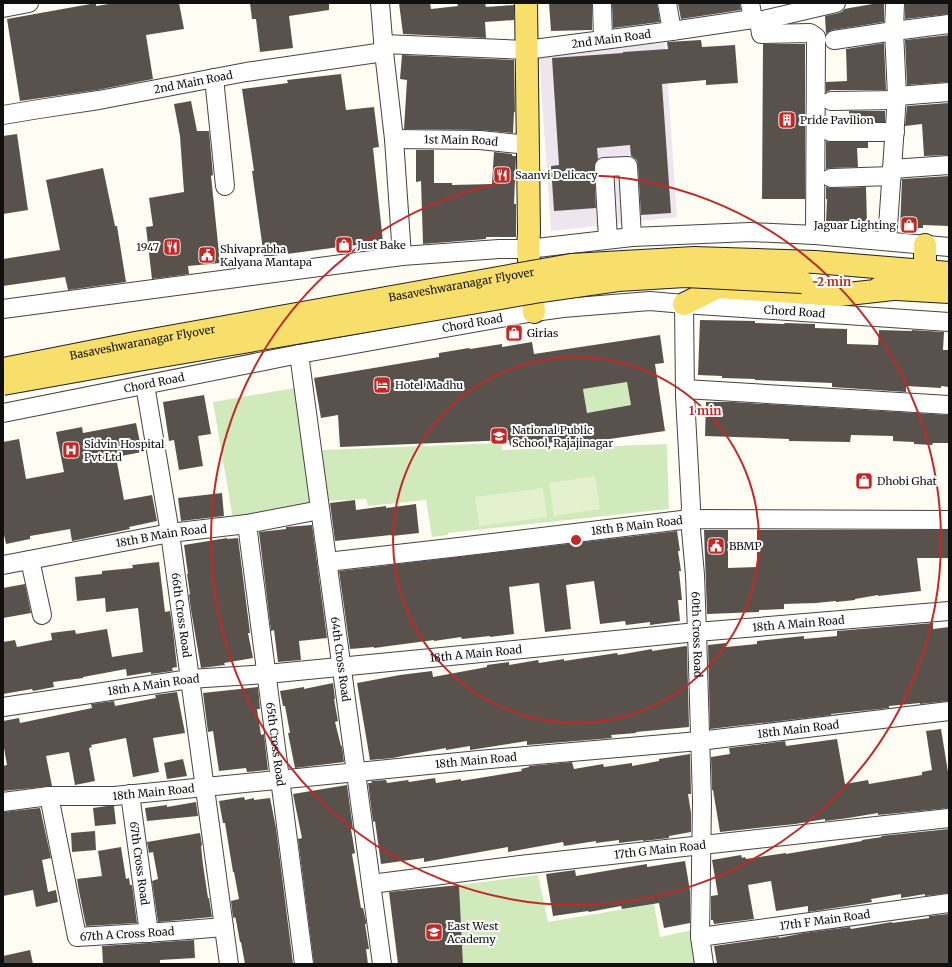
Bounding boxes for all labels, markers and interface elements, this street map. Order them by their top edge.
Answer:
street label: 2nd Main Road [571,27,652,51]
street label: 2nd Main Road [152,68,234,96]
building icon: Pride Pavilion [777,110,797,130]
place label: Pride Pavilion [800,113,874,127]
street label: 1st Main Road [424,132,499,149]
restaurant icon: Saanvi Delicacy [492,165,512,185]
place label: Saanvi Delicacy [515,168,598,182]
shop icon: Jaguar Lighting [899,215,919,235]
place label: Jaguar Lighting [813,218,896,232]
shop icon: Just Bake [334,235,354,255]
restaurant icon: 1947 [162,237,182,257]
place label: Just Bake [356,238,406,252]
place label: 1947 [136,240,159,254]
place label: Shivaprabha Kalyana Mantapa [220,242,312,269]
public building icon: Shivaprabha Kalyana Mantapa [197,245,217,265]
street label: Basaveshwaranagar Flyover [387,265,535,305]
text: 2 min [817,274,851,289]
street label: Chord Road [763,302,826,321]
street label: Chord Road [441,311,504,335]
street label: Basaveshwaranagar Flyover [68,322,216,363]
shop icon: Girias [504,323,524,343]
place label: Girias [527,326,558,340]
street label: Chord Road [123,370,186,396]
hotel icon: Hotel Madhu [372,375,392,395]
place label: Hotel Madhu [395,378,463,392]
text: 1 min [689,403,721,418]
place label: National Public School, Rajajinagar [512,423,613,450]
school or university icon: National Public School, Rajajinagar [489,426,509,446]
place label: Sidvin Hospital Pvt Ltd [84,437,165,464]
hospital icon: Sidvin Hospital Pvt Ltd [61,440,81,460]
shop icon: Dhobi Ghat [854,471,874,491]
place label: Dhobi Ghat [877,474,938,488]
street label: 18th B Main Road [590,513,684,538]
street label: 18th B Main Road [114,522,208,550]
centre of rings [569,533,583,547]
public building icon: BBMP [706,536,726,556]
place label: BBMP [729,539,762,553]
street label: 66th Cross Road [168,572,194,659]
street label: 60th Cross Road [689,591,705,678]
street label: 18th A Main Road [752,613,846,634]
street label: 64th Cross Road [328,616,353,703]
street label: 18th A Main Road [429,642,523,665]
street label: 18th A Main Road [106,671,200,698]
street label: 65th Cross Road [263,701,288,787]
street label: 18th Main Road [757,717,840,741]
street label: 18th Main Road [434,750,518,771]
street label: 18th Main Road [112,781,195,803]
street label: 67th Cross Road [127,821,152,906]
street label: 17th G Main Road [613,838,707,862]
street label: 17th F Main Road [779,907,871,933]
place label: East West Academy [446,919,499,946]
school or university icon: East West Academy [424,922,444,942]
street label: 67th A Cross Road [79,924,175,944]

